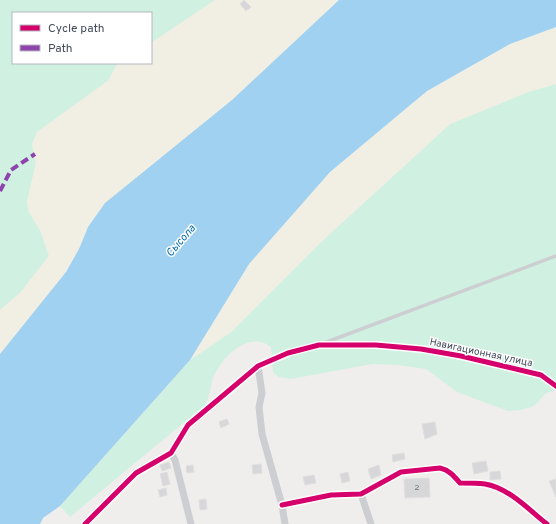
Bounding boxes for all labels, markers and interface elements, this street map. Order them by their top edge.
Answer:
legend [12,12,152,64]
text: Cycle path [48,21,105,37]
text: Path [48,41,73,57]
water label: Сысола [163,222,199,260]
street label: Навигационная улица [428,336,534,370]
house number: 2 [415,483,420,493]

